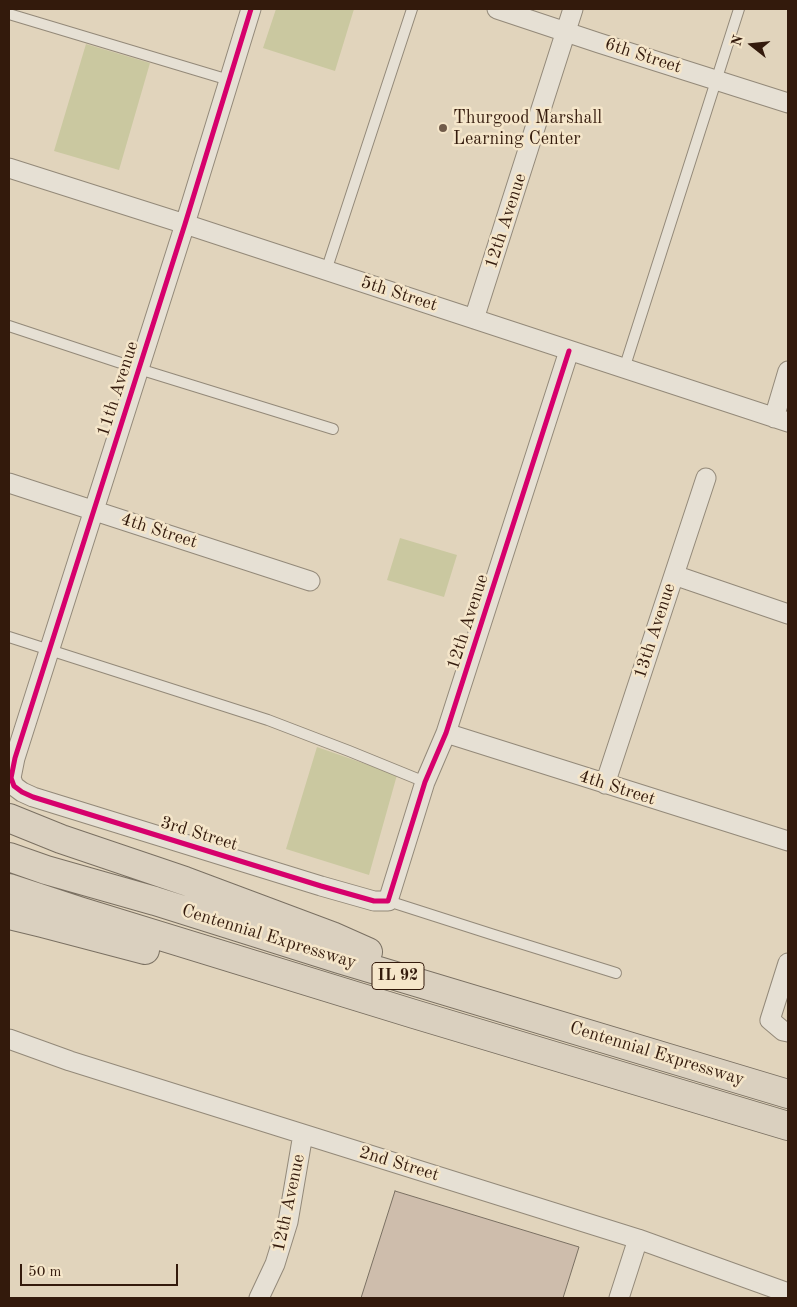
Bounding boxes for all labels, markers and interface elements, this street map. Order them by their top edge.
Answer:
north arrow [727,20,777,70]
street label: 6th Street [602,33,684,79]
text: N [729,34,746,48]
place label: Thurgood Marshall Learning Center [453,107,602,150]
marker: Thurgood Marshall Learning Center [437,122,449,134]
street label: 12th Avenue [480,170,532,272]
street label: 5th Street [358,271,440,317]
street label: 11th Avenue [92,338,144,440]
street label: 4th Street [118,508,200,554]
street label: 12th Avenue [442,571,494,673]
street label: 13th Avenue [629,580,681,682]
street label: 4th Street [576,765,658,811]
street label: 3rd Street [158,812,240,856]
street label: Centennial Expressway [179,900,359,974]
road number: IL 92 [372,962,424,989]
street label: Centennial Expressway [567,1017,747,1091]
street label: 2nd Street [356,1142,442,1186]
street label: 12th Avenue [268,1152,310,1254]
scale bar [22,1254,180,1286]
text: 50 m [28,1265,62,1280]

